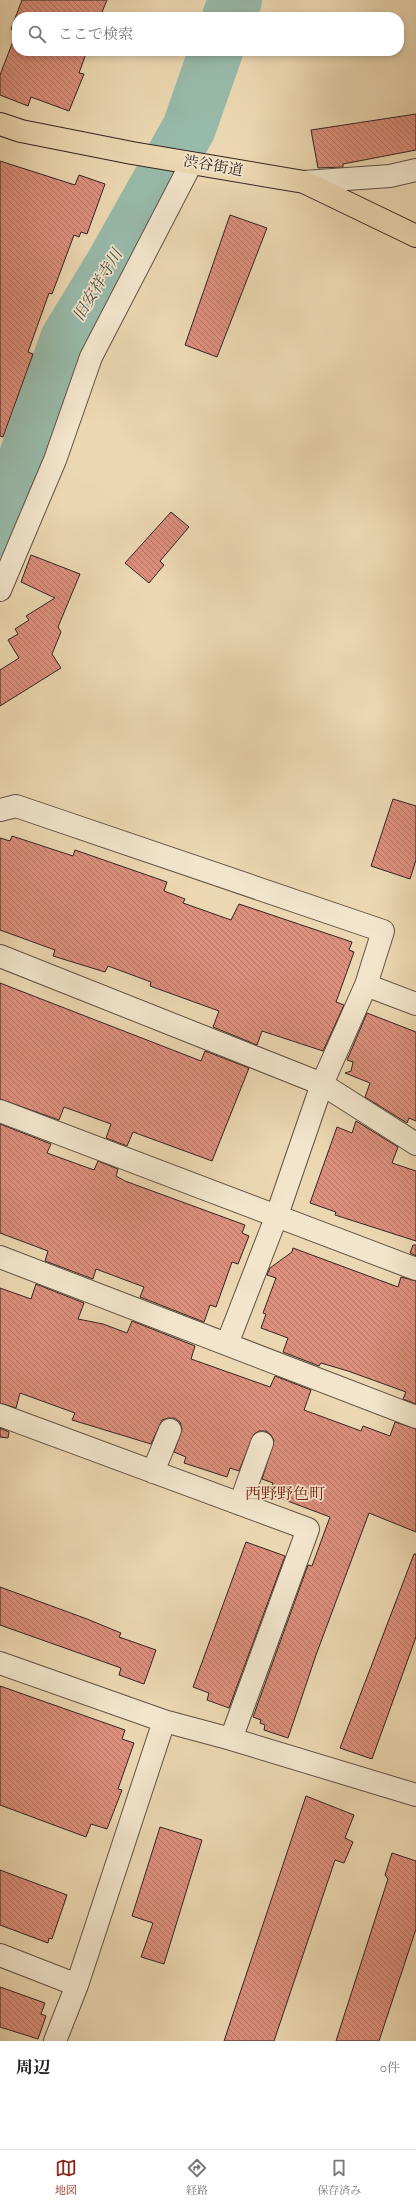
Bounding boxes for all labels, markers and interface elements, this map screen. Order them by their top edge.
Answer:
search box [12,12,404,56]
icon: search [26,23,48,45]
text: ここで検索 [58,25,133,46]
street label: 渋谷街道 [182,151,244,183]
water label: 旧安祥寺川 [69,244,130,326]
district label: 西野野色町 [245,1484,325,1507]
text: 周辺 [16,2057,50,2081]
text: 0件 [380,2060,400,2078]
tab: 地図 [55,2157,77,2199]
tab: 経路 [186,2157,208,2199]
tab: 保存済み [317,2157,361,2199]

